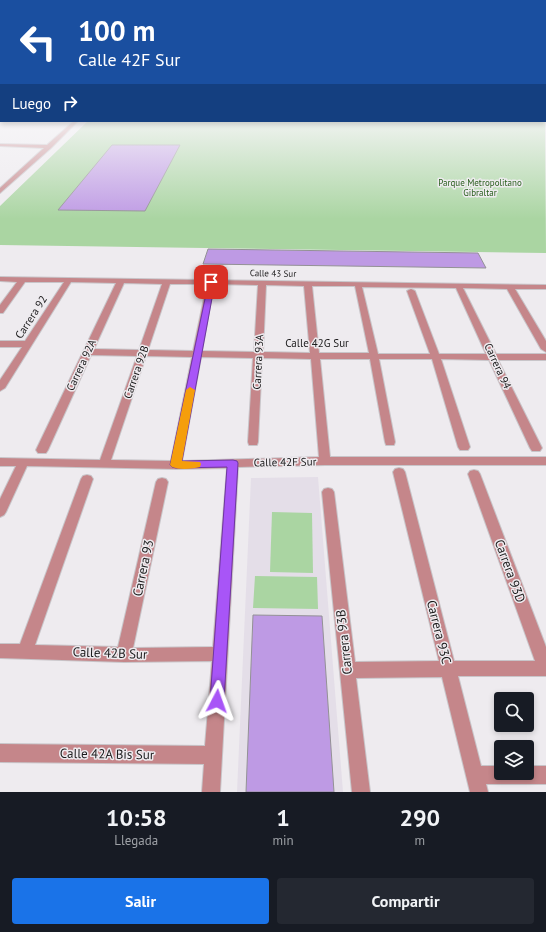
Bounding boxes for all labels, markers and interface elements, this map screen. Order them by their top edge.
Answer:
text: 100 m [78,12,155,49]
icon: left [12,16,64,68]
text: Calle 42F Sur [78,48,180,71]
icon: right [59,92,81,114]
text: Luego [12,94,51,113]
park label: Parque Metropolitano Gibraltar [438,177,522,198]
pin [194,265,228,299]
street label: Calle 43 Sur [250,267,296,279]
icon: arrive [200,271,222,293]
street label: Carrera 92 [12,293,50,341]
street label: Carrera 93A [250,334,266,390]
street label: Calle 42G Sur [285,336,349,350]
street label: Carrera 92A [63,337,99,393]
street label: Carrera 94 [481,341,515,391]
street label: Carrera 92B [120,344,152,400]
street label: Calle 42F Sur [254,454,317,470]
street label: Carrera 93D [491,537,529,605]
street label: Carrera 93 [129,538,157,598]
street label: Carrera 93C [423,598,455,666]
street label: Carrera 93B [332,609,356,675]
street label: Calle 42B Sur [72,643,148,663]
position arrow [196,680,238,722]
map controls [494,692,534,780]
button: search [494,692,534,732]
button: layers [494,740,534,780]
street label: Calle 42A Bis Sur [60,745,155,763]
text: 10:58 [106,802,167,833]
text: 1 [276,802,290,833]
text: 290 [399,802,440,833]
text: Llegada [114,832,158,849]
text: min [272,832,294,849]
text: m [415,832,425,849]
button: Salir [12,878,269,924]
button: Compartir [277,878,534,924]

